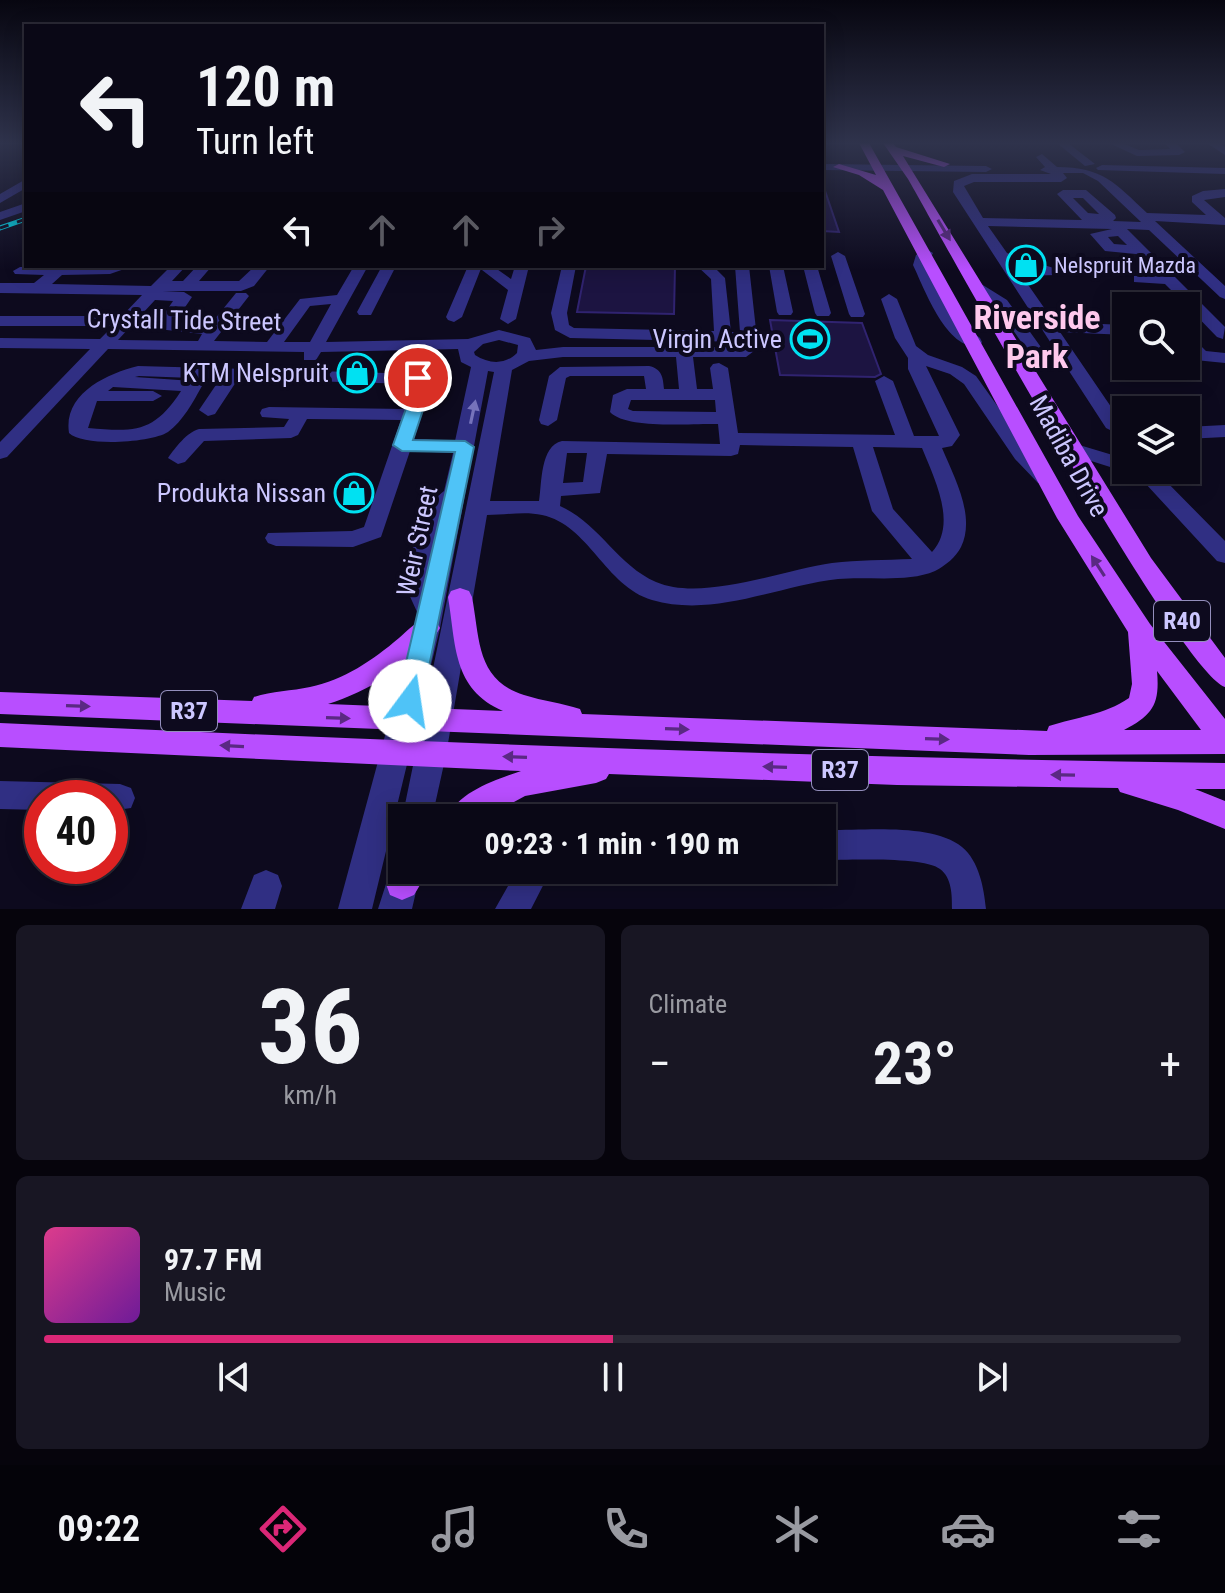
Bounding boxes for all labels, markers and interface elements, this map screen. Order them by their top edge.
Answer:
text: 120 m [196,54,335,120]
icon: left [64,56,168,160]
text: Turn left [196,121,314,163]
icon: left [276,208,320,252]
icon: ahead [360,208,404,252]
icon: ahead [444,208,488,252]
icon: right [528,208,572,252]
one-way arrow [937,219,951,241]
shop icon: Nelspruit Mazda [1005,244,1047,286]
place label: Nelspruit Mazda [1054,253,1196,278]
map controls [1112,292,1200,484]
button: search [1112,292,1200,380]
district label: Riverside Park [973,297,1101,376]
street label: Crystall Tide Street [86,303,282,337]
sports icon: Virgin Active [789,318,831,360]
place label: Virgin Active [653,324,782,354]
pin [384,344,452,412]
shop icon: KTM Nelspruit [336,352,378,394]
icon: arrive [396,356,440,400]
place label: KTM Nelspruit [183,358,329,388]
street label: Madiba Drive [1023,390,1115,522]
button: layers [1112,396,1200,484]
one-way arrow [467,400,479,425]
shop icon: Produkta Nissan [333,472,375,514]
place label: Produkta Nissan [157,478,326,508]
street label: Weir Street [391,483,443,599]
one-way arrow [1091,555,1106,577]
road number: R40 [1154,601,1210,641]
position arrow [368,659,452,743]
road number: R37 [161,691,217,731]
one-way arrow [66,700,91,713]
one-way arrow [326,711,351,724]
one-way arrow [665,723,690,736]
one-way arrow [925,733,950,746]
one-way arrow [219,740,244,753]
road number: R37 [812,750,868,790]
one-way arrow [502,751,527,764]
one-way arrow [762,760,787,773]
one-way arrow [1050,769,1075,782]
speed limit sign: 40 [24,780,128,884]
text: 09:23 · 1 min · 190 m [485,826,739,861]
text: 36 [258,967,363,1088]
text: Climate [649,989,727,1019]
text: 23° [873,1028,957,1099]
text: − [649,1038,671,1090]
text: + [1159,1038,1181,1090]
text: km/h [284,1080,337,1110]
text: 97.7 FM [164,1242,262,1277]
text: Music [164,1277,226,1307]
icon: previous [212,1355,256,1399]
icon: pause [591,1355,635,1399]
icon: next [970,1355,1014,1399]
icon: directions [255,1501,311,1557]
icon: music [427,1501,483,1557]
icon: phone [598,1501,654,1557]
icon: climate [769,1501,825,1557]
icon: car [940,1501,996,1557]
icon: filters [1111,1501,1167,1557]
text: 09:22 [58,1508,140,1550]

